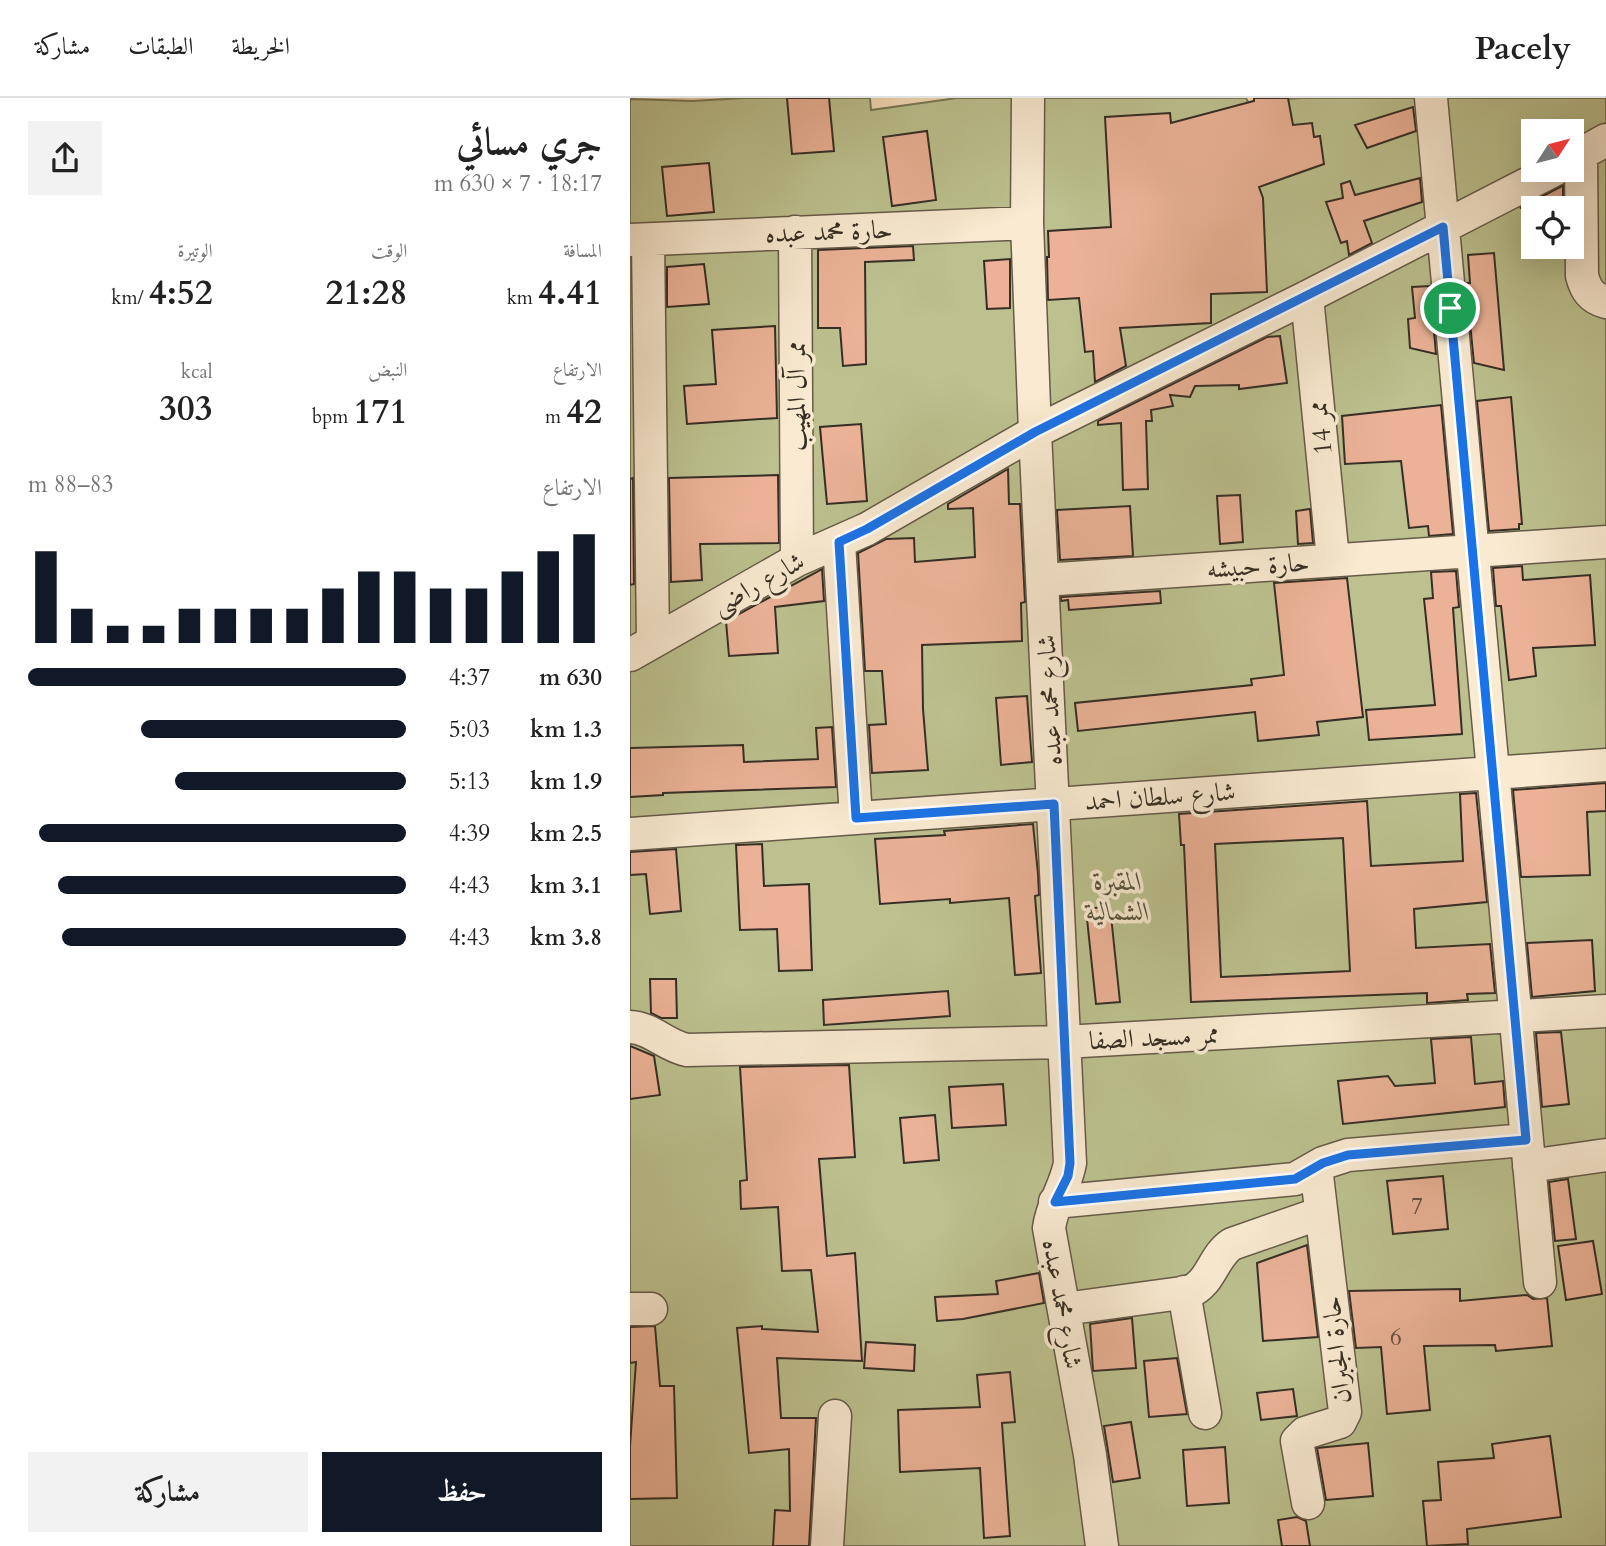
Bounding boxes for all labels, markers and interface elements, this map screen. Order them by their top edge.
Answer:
text: Pacely [1475,26,1571,71]
text: مشاركة [35,30,90,63]
text: الطبقات [128,30,194,63]
text: الخريطة [232,30,290,63]
text: جري مسائي [456,116,602,168]
north arrow [1521,119,1584,182]
map controls [1521,119,1584,259]
button: share [28,121,102,195]
text: 18:17 · 7 × 630 m [434,168,602,199]
button: locate [1521,196,1584,259]
street label: حارة محمد عبده [765,212,893,251]
text: الوتيرة [178,238,213,264]
text: الوقت [371,238,407,264]
text: المسافة [563,238,602,264]
text: 4:52 [149,269,213,317]
text: 21:28 [325,269,407,317]
text: 4.41 [538,269,602,317]
pin [1420,278,1480,338]
text: /km [111,285,149,311]
text: km [507,285,538,311]
icon: arrive [1431,289,1469,327]
street label: ممر آل المهيب [779,341,814,451]
text: النبض [368,357,407,383]
text: الارتفاع [553,357,602,383]
text: kcal [181,359,213,385]
text: 303 [159,385,213,433]
text: 171 [354,388,407,436]
text: 42 [566,388,602,436]
street label: ممر 14 [1300,399,1341,457]
text: bpm [312,404,354,430]
text: m [545,404,566,430]
text: 83–88 m [28,469,113,500]
text: الارتفاع [542,472,602,503]
street label: شارع راضى [706,544,813,627]
street label: حارة حبيشه [1205,544,1311,587]
street label: شارع محمد عبده [1029,633,1074,766]
text: 4:37 [449,662,490,693]
text: 630 m [539,662,602,693]
text: 5:03 [449,714,490,745]
text: 1.3 km [530,714,602,745]
text: 5:13 [449,766,490,797]
text: 1.9 km [530,766,602,797]
street label: شارع سلطان احمد [1083,774,1237,823]
text: 4:39 [449,818,490,849]
text: 2.5 km [530,818,602,849]
park label: المقبرة الشمالية [1084,864,1150,929]
text: 4:43 [449,870,490,901]
text: 3.1 km [530,870,602,901]
text: 4:43 [449,922,490,953]
text: 3.8 km [530,922,602,953]
street label: ممر مسجد الصفا [1088,1017,1220,1058]
house number: 7 [1411,1191,1423,1222]
street label: شارع محمد عبده [1030,1237,1091,1372]
street label: حارة الجبران [1313,1294,1360,1405]
house number: 6 [1390,1322,1402,1353]
button: مشاركة [28,1452,308,1532]
button: حفظ [322,1452,602,1532]

